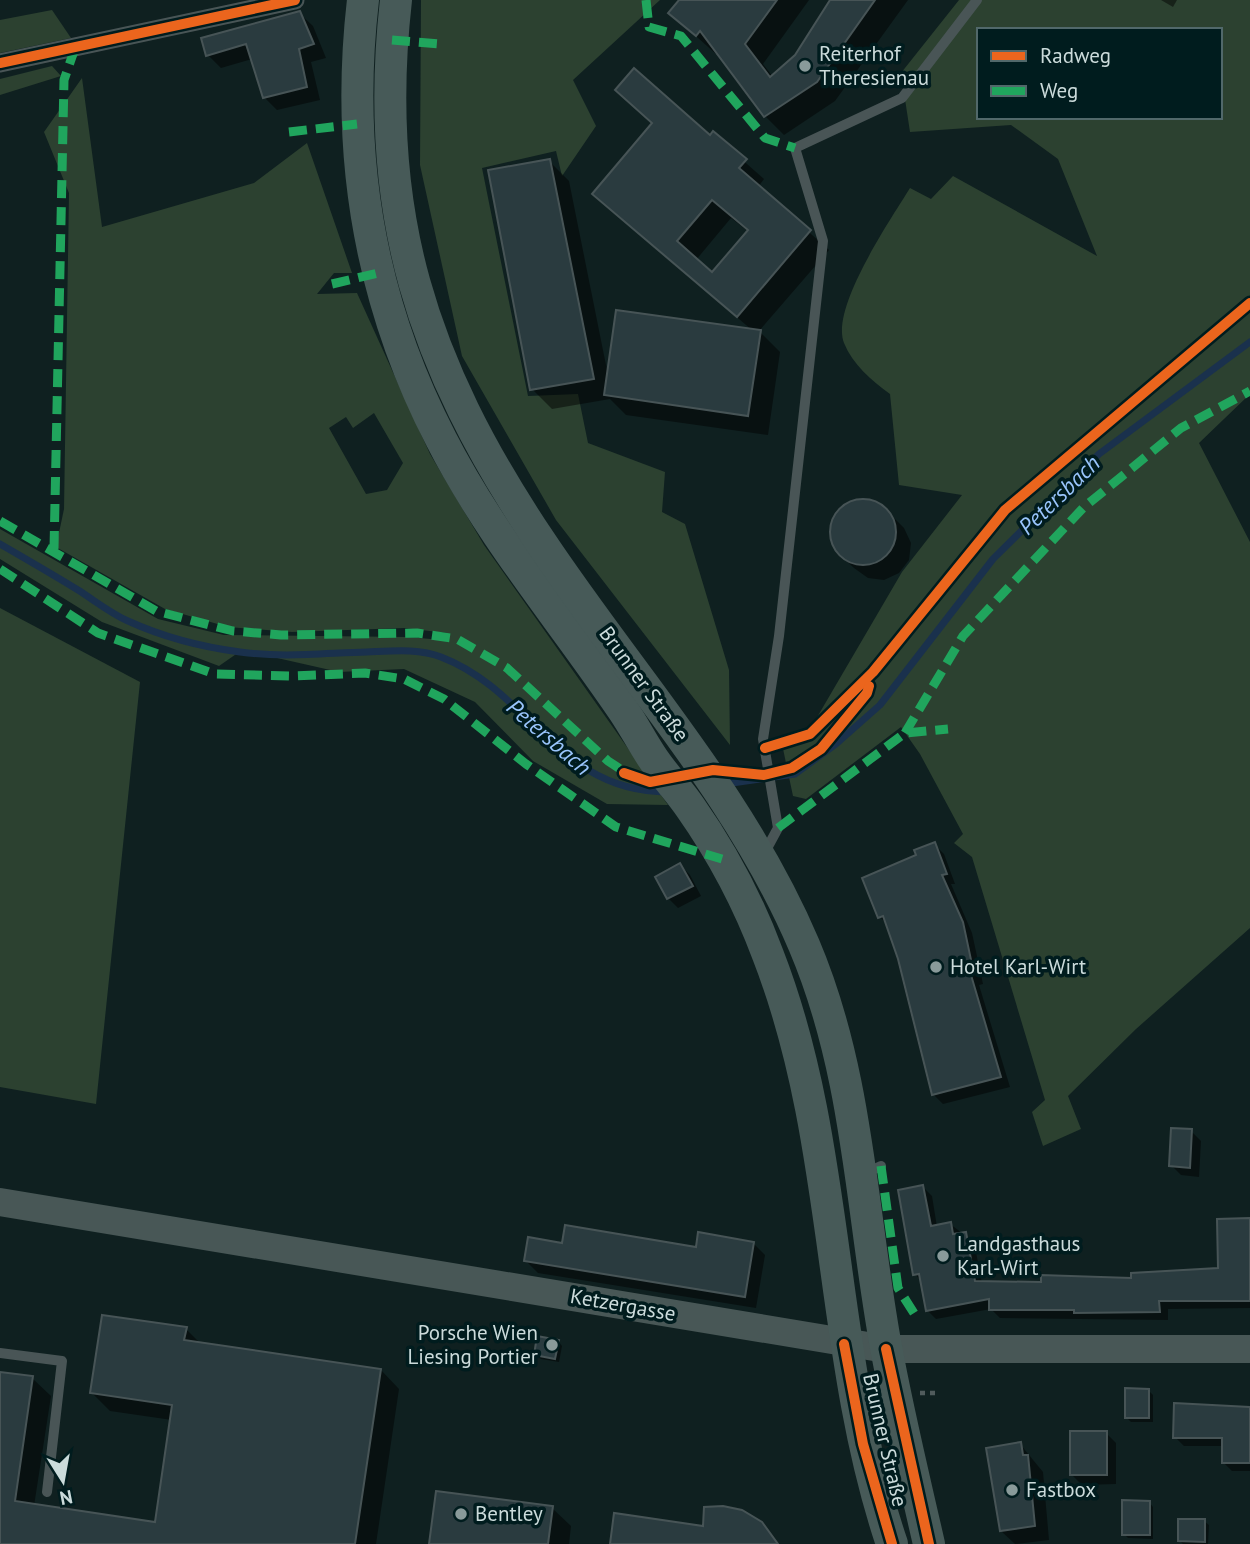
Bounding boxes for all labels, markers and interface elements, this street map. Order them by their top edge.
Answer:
legend [977,28,1222,119]
place label: Reiterhof Theresienau [819,40,929,91]
text: Radweg [1040,42,1111,69]
marker: Reiterhof Theresienau [797,58,813,74]
text: Weg [1040,77,1078,104]
water label: Petersbach [1012,449,1106,541]
street label: Brunner Straße [593,621,695,747]
water label: Petersbach [501,692,598,781]
place label: Hotel Karl-Wirt [950,953,1086,980]
marker: Hotel Karl-Wirt [928,959,944,975]
place label: Landgasthaus Karl-Wirt [957,1230,1080,1281]
marker: Landgasthaus Karl-Wirt [935,1248,951,1264]
street label: Ketzergasse [568,1282,678,1327]
place label: Porsche Wien Liesing Portier [407,1319,538,1370]
marker: Porsche Wien Liesing Portier [544,1337,560,1353]
street label: Brunner Straße [857,1371,914,1509]
north arrow [28,1446,98,1516]
place label: Fastbox [1026,1476,1096,1503]
marker: Fastbox [1004,1482,1020,1498]
text: N [58,1485,75,1511]
place label: Bentley [475,1500,543,1527]
marker: Bentley [453,1506,469,1522]

